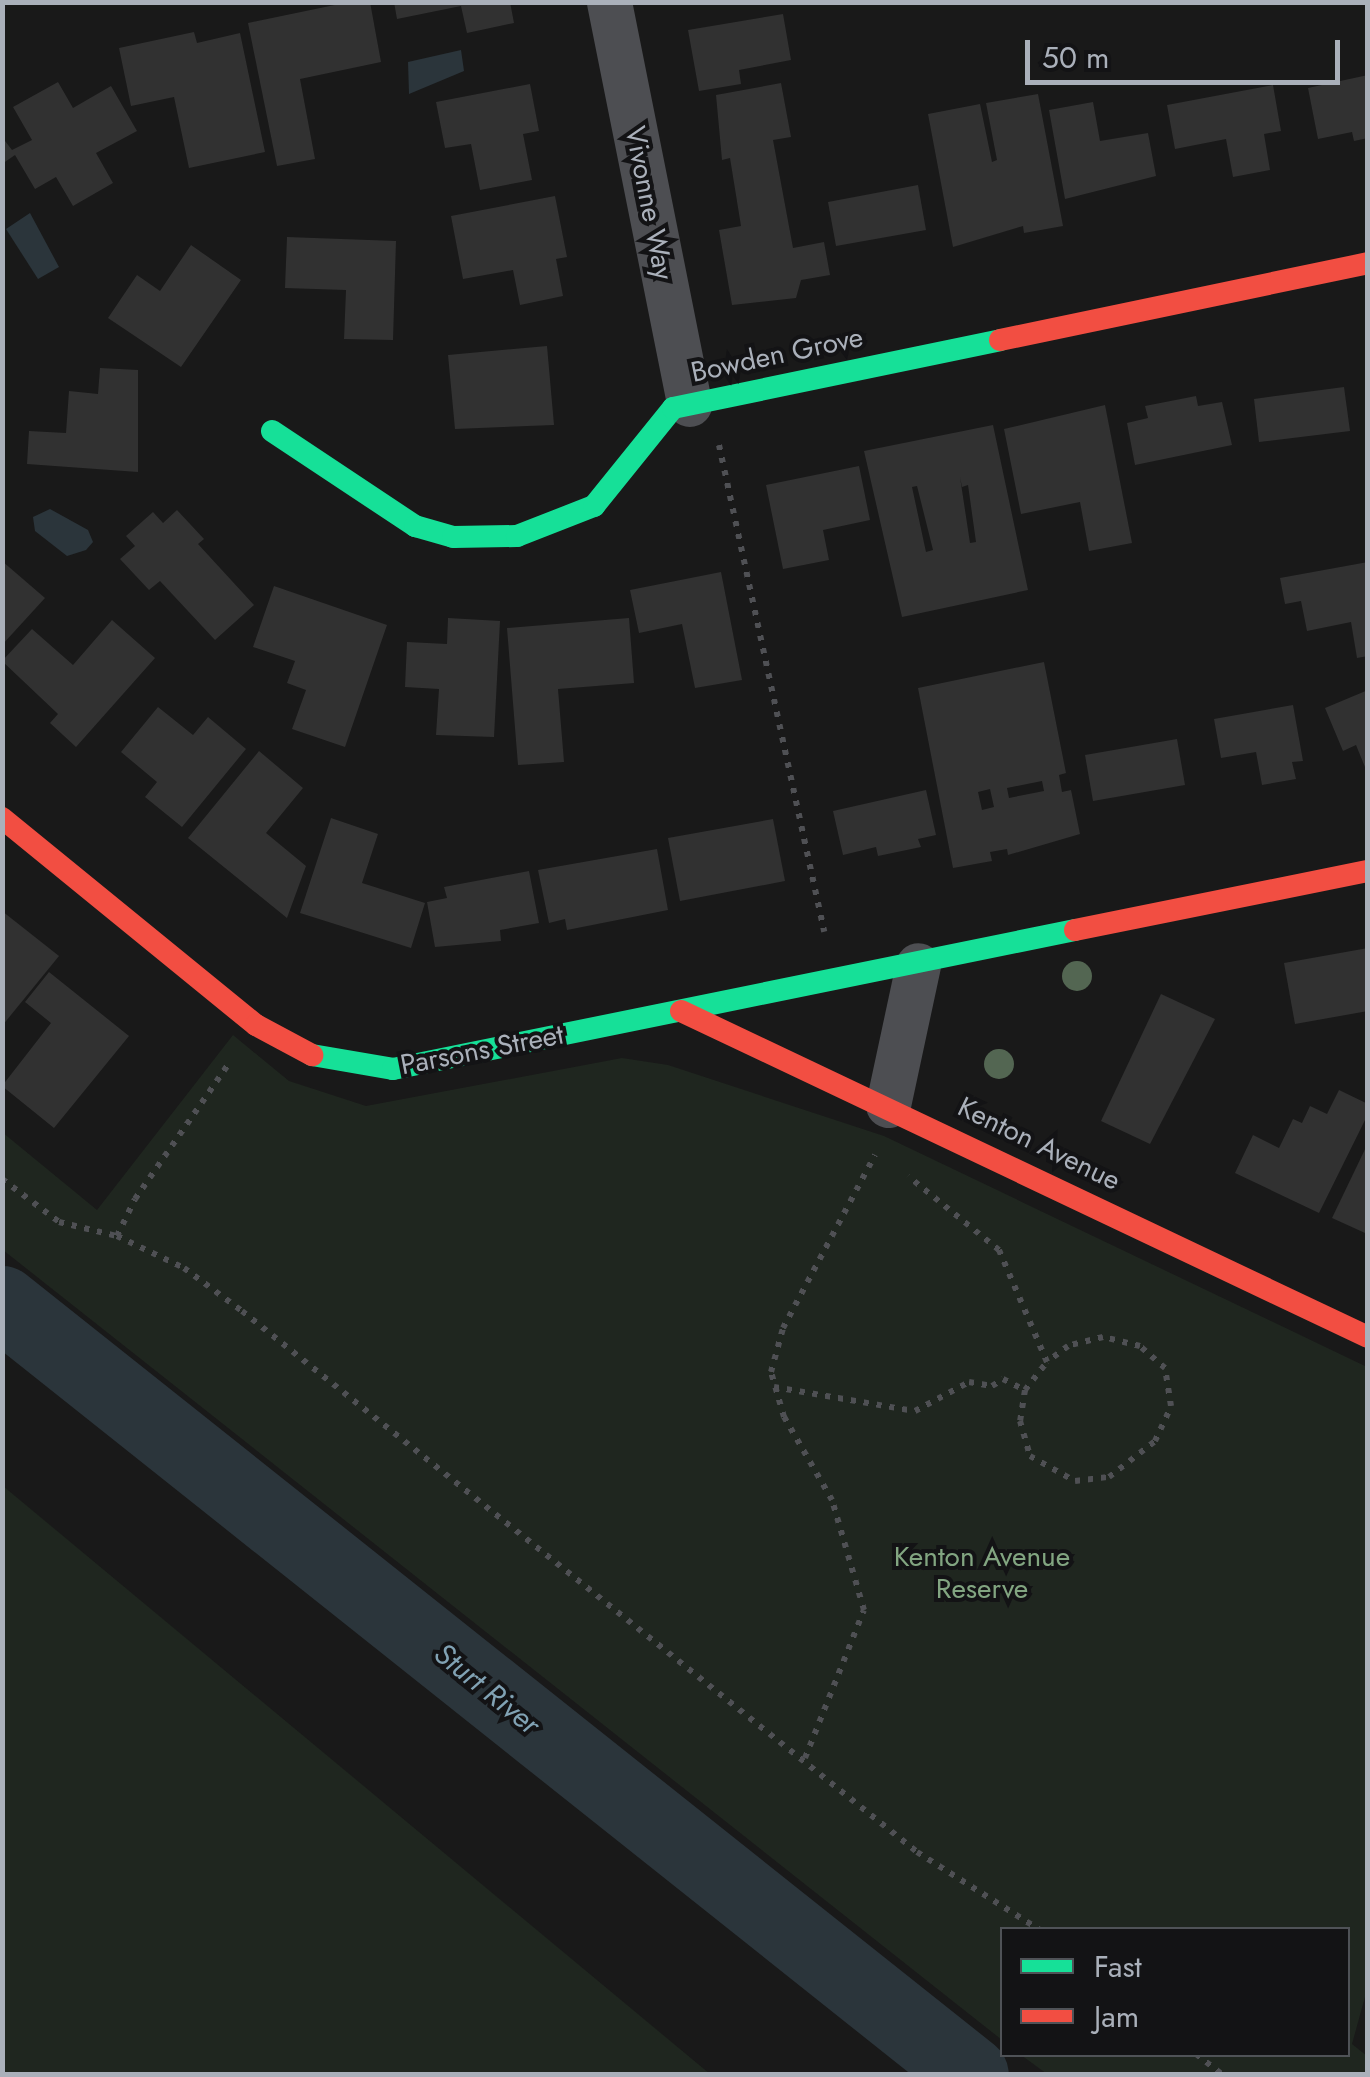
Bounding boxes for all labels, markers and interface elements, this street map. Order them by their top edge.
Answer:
scale bar [1030,20,1345,82]
text: 50 m [1042,36,1109,79]
street label: Vivonne Way [618,123,680,283]
street label: Bowden Grove [688,320,866,390]
street label: Parsons Street [398,1018,566,1082]
street label: Kenton Avenue [952,1090,1126,1198]
park label: Kenton Avenue Reserve [894,1540,1070,1606]
water label: Sturt River [427,1636,547,1742]
legend [1000,1927,1350,2057]
text: Fast [1094,1945,1142,1988]
text: Jam [1094,1995,1139,2038]

